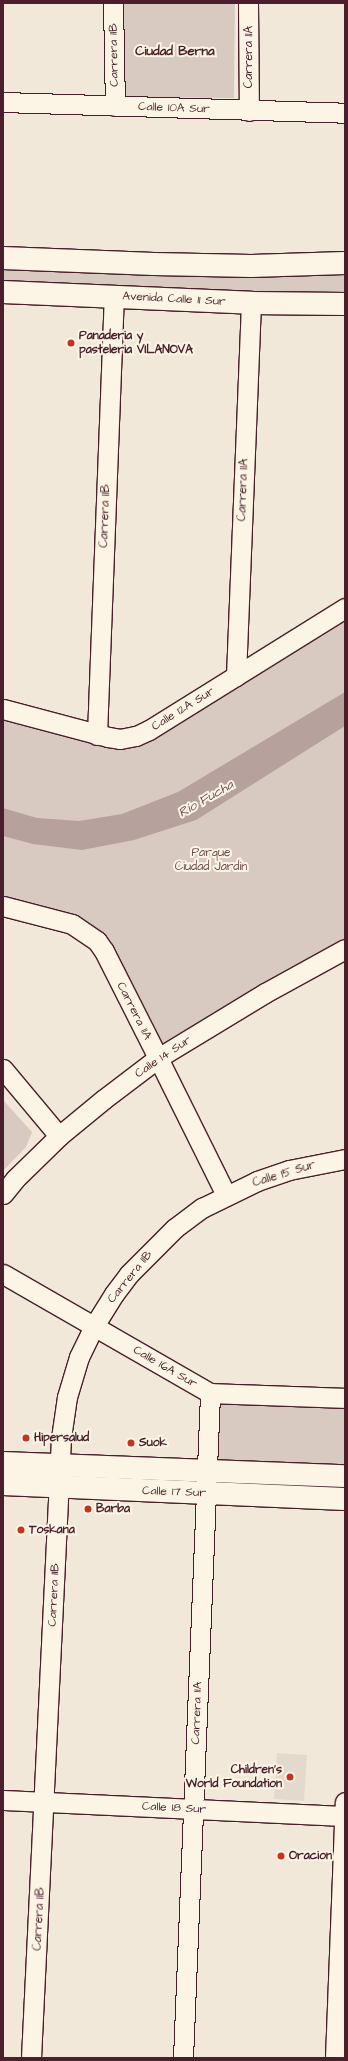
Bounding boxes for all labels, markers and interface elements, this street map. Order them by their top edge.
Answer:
street label: Carrera 11B [106,23,122,87]
street label: Carrera 11A [242,26,256,88]
district label: Ciudad Berna [135,43,215,59]
street label: Calle 10A Sur [138,100,210,116]
street label: Avenida Calle 11 Sur [122,289,226,309]
place label: Panaderia y pasteleria VILANOVA [79,329,193,357]
marker: Panaderia y pasteleria VILANOVA [66,338,76,348]
street label: Carrera 11A [235,458,251,522]
street label: Carrera 11B [97,484,113,548]
street label: Calle 12A Sur [149,684,217,734]
water label: Río Fucha [176,777,236,821]
park label: Parque Ciudad Jardín [175,846,247,874]
street label: Carrera 11A [113,980,155,1042]
street label: Calle 14 Sur [132,1033,194,1081]
street label: Calle 15 Sur [251,1158,317,1190]
street label: Carrera 11B [104,1248,156,1306]
street label: Calle 16A Sur [130,1343,200,1391]
place label: Hipersalud [34,1431,89,1445]
marker: Hipersalud [21,1433,31,1443]
place label: Suok [139,1436,167,1450]
marker: Suok [126,1438,136,1448]
street label: Calle 17 Sur [142,1484,206,1500]
place label: Barba [96,1502,130,1516]
marker: Barba [83,1504,93,1514]
place label: Toskana [29,1523,75,1537]
marker: Toskana [16,1525,26,1535]
street label: Carrera 11B [45,1563,63,1627]
street label: Carrera 11A [189,1681,205,1745]
place label: Children's World Foundation [186,1763,282,1791]
marker: Children's World Foundation [285,1772,295,1782]
street label: Calle 18 Sur [142,1799,206,1817]
place label: Oracion [289,1849,332,1863]
marker: Oracion [276,1851,286,1861]
street label: Carrera 11B [30,1887,48,1951]

